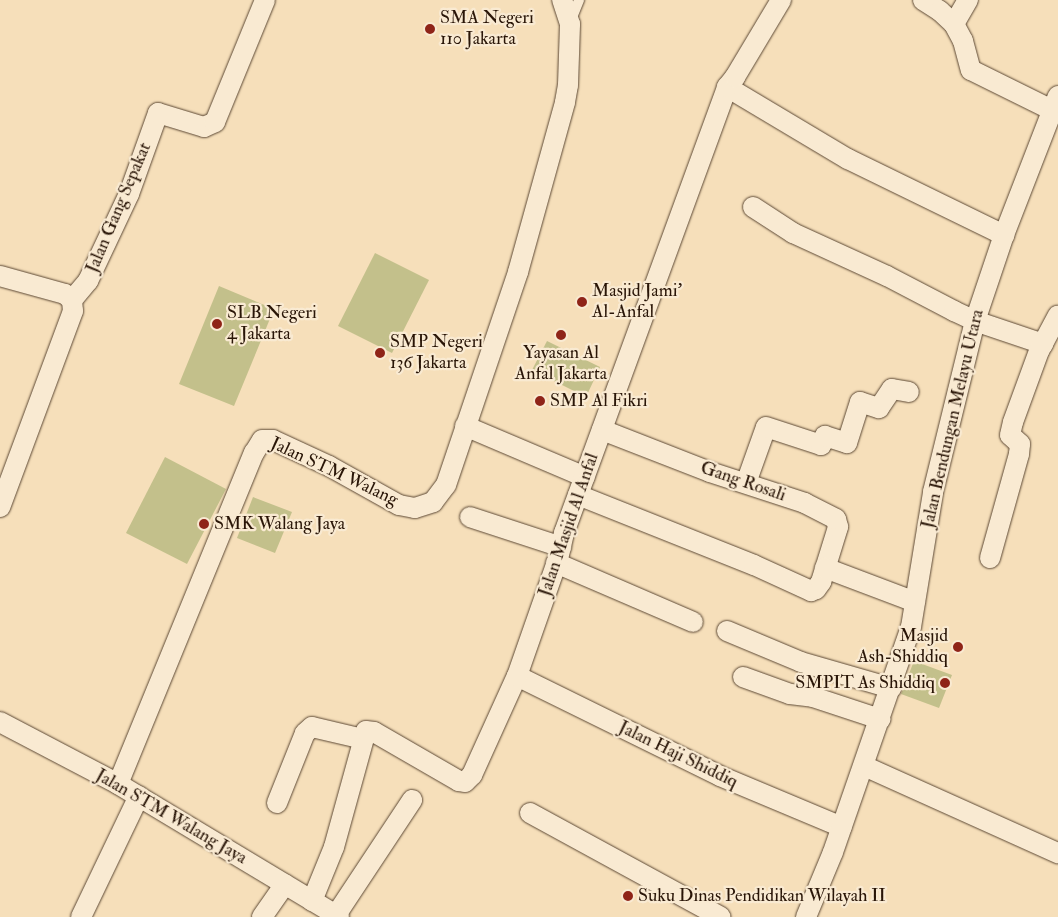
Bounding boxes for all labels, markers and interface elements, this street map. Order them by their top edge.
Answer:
place label: SMA Negeri 110 Jakarta [440,8,534,50]
marker: SMA Negeri 110 Jakarta [424,23,436,35]
street label: Jalan Gang Sepakat [82,140,156,276]
place label: Masjid Jami' Al-Anfal [592,281,682,324]
marker: Masjid Jami' Al-Anfal [576,296,588,308]
place label: SLB Negeri 4 Jakarta [227,303,317,346]
street label: Jalan Bendungan Melayu Utara [917,307,989,531]
marker: SLB Negeri 4 Jakarta [211,318,223,330]
marker: Yayasan Al Anfal Jakarta [555,329,567,341]
place label: SMP Negeri 136 Jakarta [390,332,483,374]
place label: Yayasan Al Anfal Jakarta [515,343,607,386]
marker: SMP Negeri 136 Jakarta [374,347,386,359]
place label: SMP Al Fikri [550,390,648,412]
marker: SMP Al Fikri [534,395,546,407]
street label: Jalan STM Walang [267,433,401,511]
street label: Jalan Masjid Al Anfal [534,450,604,600]
street label: Gang Rosali [698,457,788,507]
place label: SMK Walang Jaya [214,513,345,535]
marker: SMK Walang Jaya [198,518,210,530]
place label: Masjid Ash-Shiddiq [857,626,948,669]
marker: Masjid Ash-Shiddiq [952,641,964,653]
place label: SMPIT As Shiddiq [795,672,935,694]
marker: SMPIT As Shiddiq [939,677,951,689]
street label: Jalan Haji Shiddiq [615,717,741,793]
street label: Jalan STM Walang Jaya [91,765,251,869]
place label: Suku Dinas Pendidikan Wilayah II [638,885,886,907]
marker: Suku Dinas Pendidikan Wilayah II [622,890,634,902]

